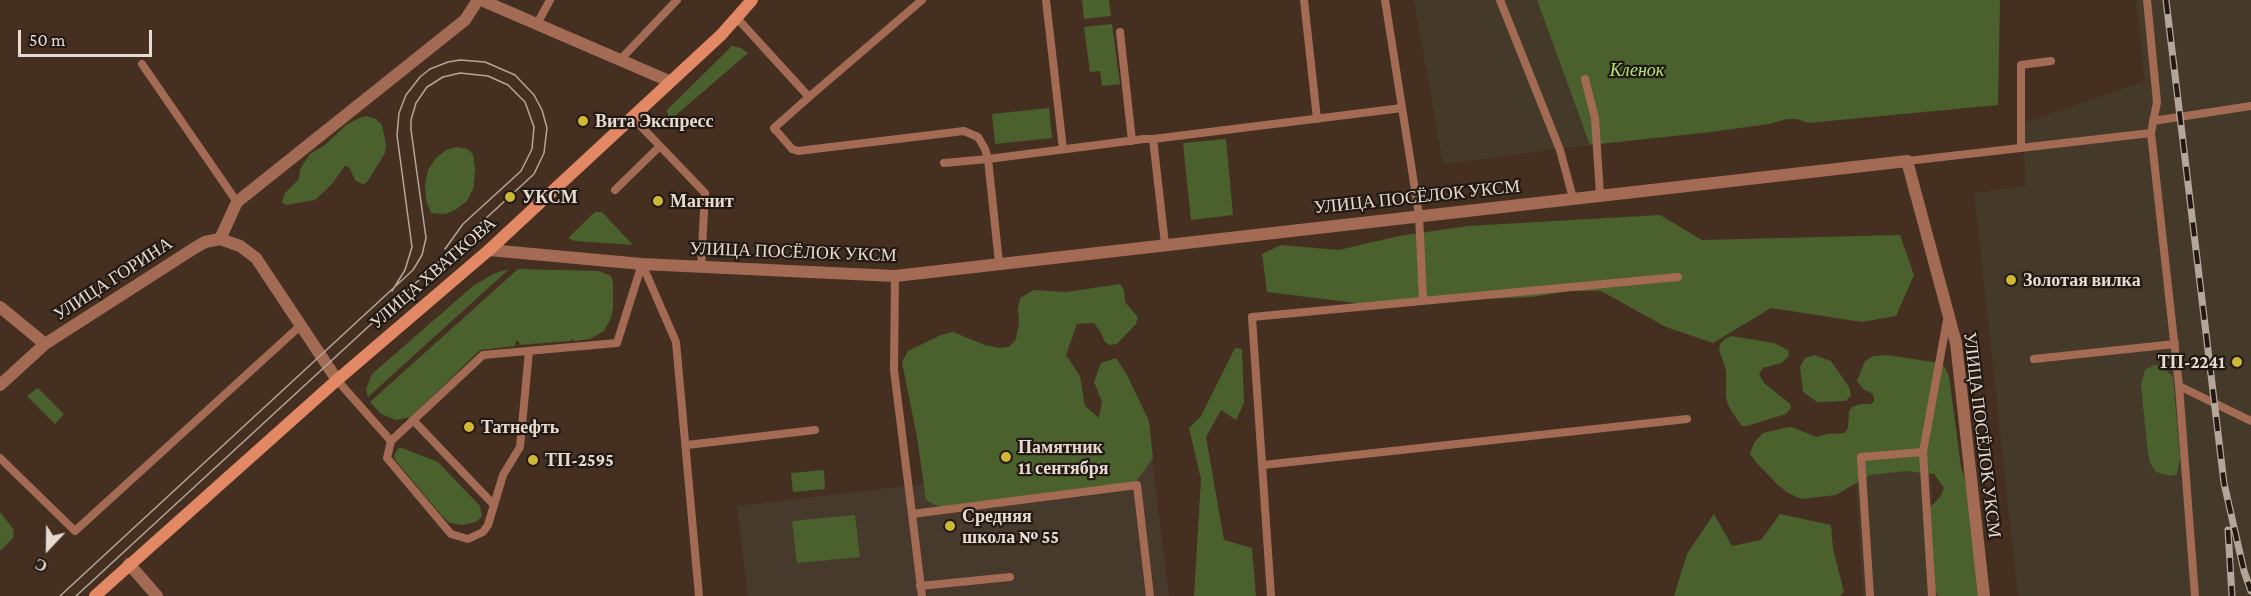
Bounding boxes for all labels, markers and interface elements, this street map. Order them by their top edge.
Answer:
scale bar [21,18,154,56]
text: 50 m [29,30,66,50]
park label: Кленок [1610,59,1664,81]
place label: Вита Экспресс [595,110,714,132]
marker: Вита Экспресс [576,114,590,128]
street label: УЛИЦА ПОСЁЛОК УКСМ [1313,175,1521,219]
place label: УКСМ [522,186,578,208]
marker: УКСМ [503,190,517,204]
place label: Магнит [670,190,734,212]
marker: Магнит [651,194,665,208]
street label: УЛИЦА ХВАТКОВА [366,212,500,334]
street label: УЛИЦА ГОРИНА [50,233,176,325]
street label: УЛИЦА ПОСЁЛОК УКСМ [689,238,897,266]
place label: Золотая вилка [2023,269,2141,291]
marker: Золотая вилка [2004,273,2018,287]
street label: УЛИЦА ПОСЁЛОК УКСМ [1959,331,2005,539]
place label: ТП-2241 [2158,351,2225,373]
marker: ТП-2241 [2230,355,2244,369]
place label: Татнефть [481,416,559,438]
marker: Татнефть [462,420,476,434]
place label: Памятник 11 сентября [1018,436,1109,478]
place label: ТП-2595 [545,449,614,471]
marker: Памятник 11 сентября [999,450,1013,464]
marker: ТП-2595 [526,453,540,467]
place label: Средняя школа № 55 [962,505,1059,548]
north arrow [18,518,78,578]
marker: Средняя школа № 55 [943,519,957,533]
text: С [33,555,50,575]

